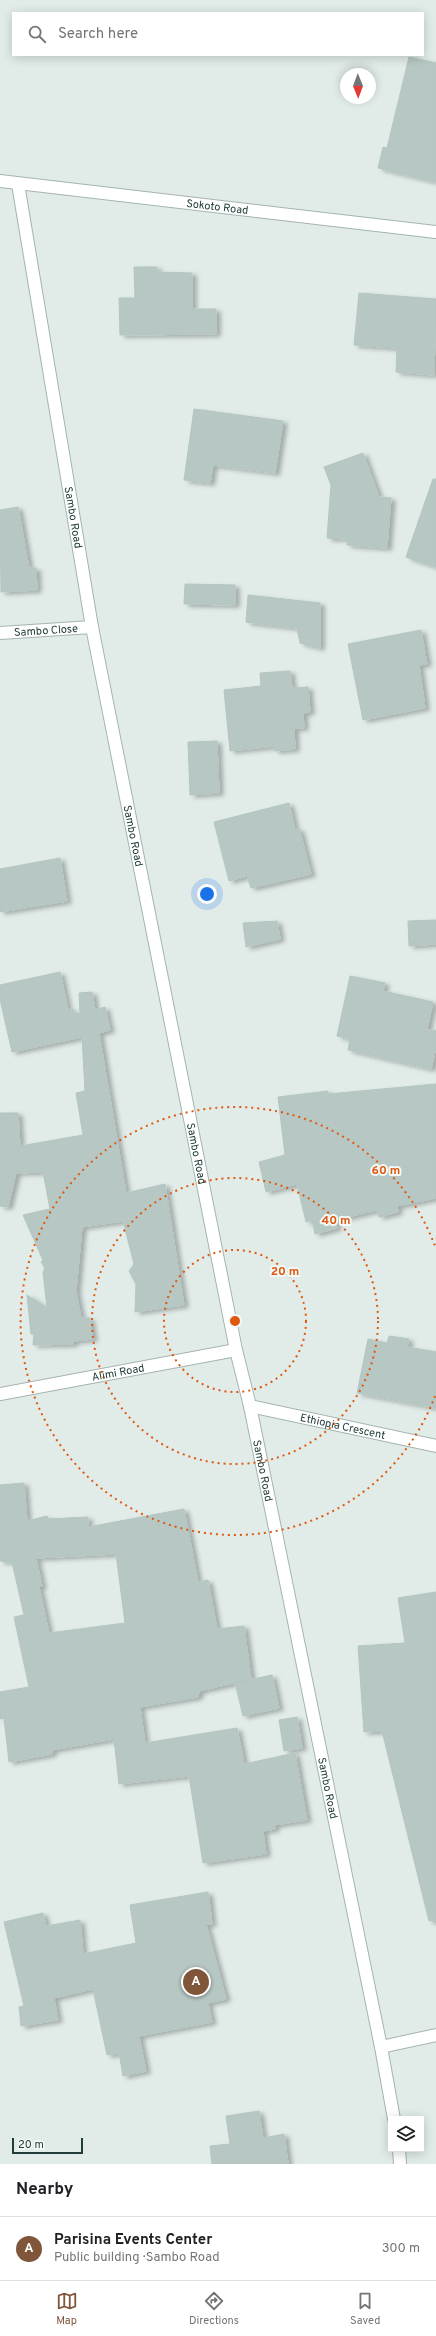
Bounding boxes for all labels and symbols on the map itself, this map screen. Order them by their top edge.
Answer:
north arrow [340,68,376,104]
street label: Sokoto Road [186,197,249,218]
street label: Sambo Road [61,486,85,549]
street label: Sambo Close [14,622,78,640]
street label: Sambo Road [120,804,146,868]
your location [197,884,217,904]
street label: Sambo Road [183,1122,209,1186]
text: 60 m [372,1163,400,1179]
text: 40 m [321,1213,351,1229]
text: 20 m [271,1264,299,1280]
centre of rings [228,1314,242,1328]
street label: Alimi Road [91,1361,146,1385]
street label: Ethiopia Crescent [299,1411,387,1443]
street label: Sambo Road [249,1439,275,1503]
street label: Sambo Road [314,1756,340,1820]
pin: A [183,1967,209,1997]
scale bar [12,2136,83,2155]

